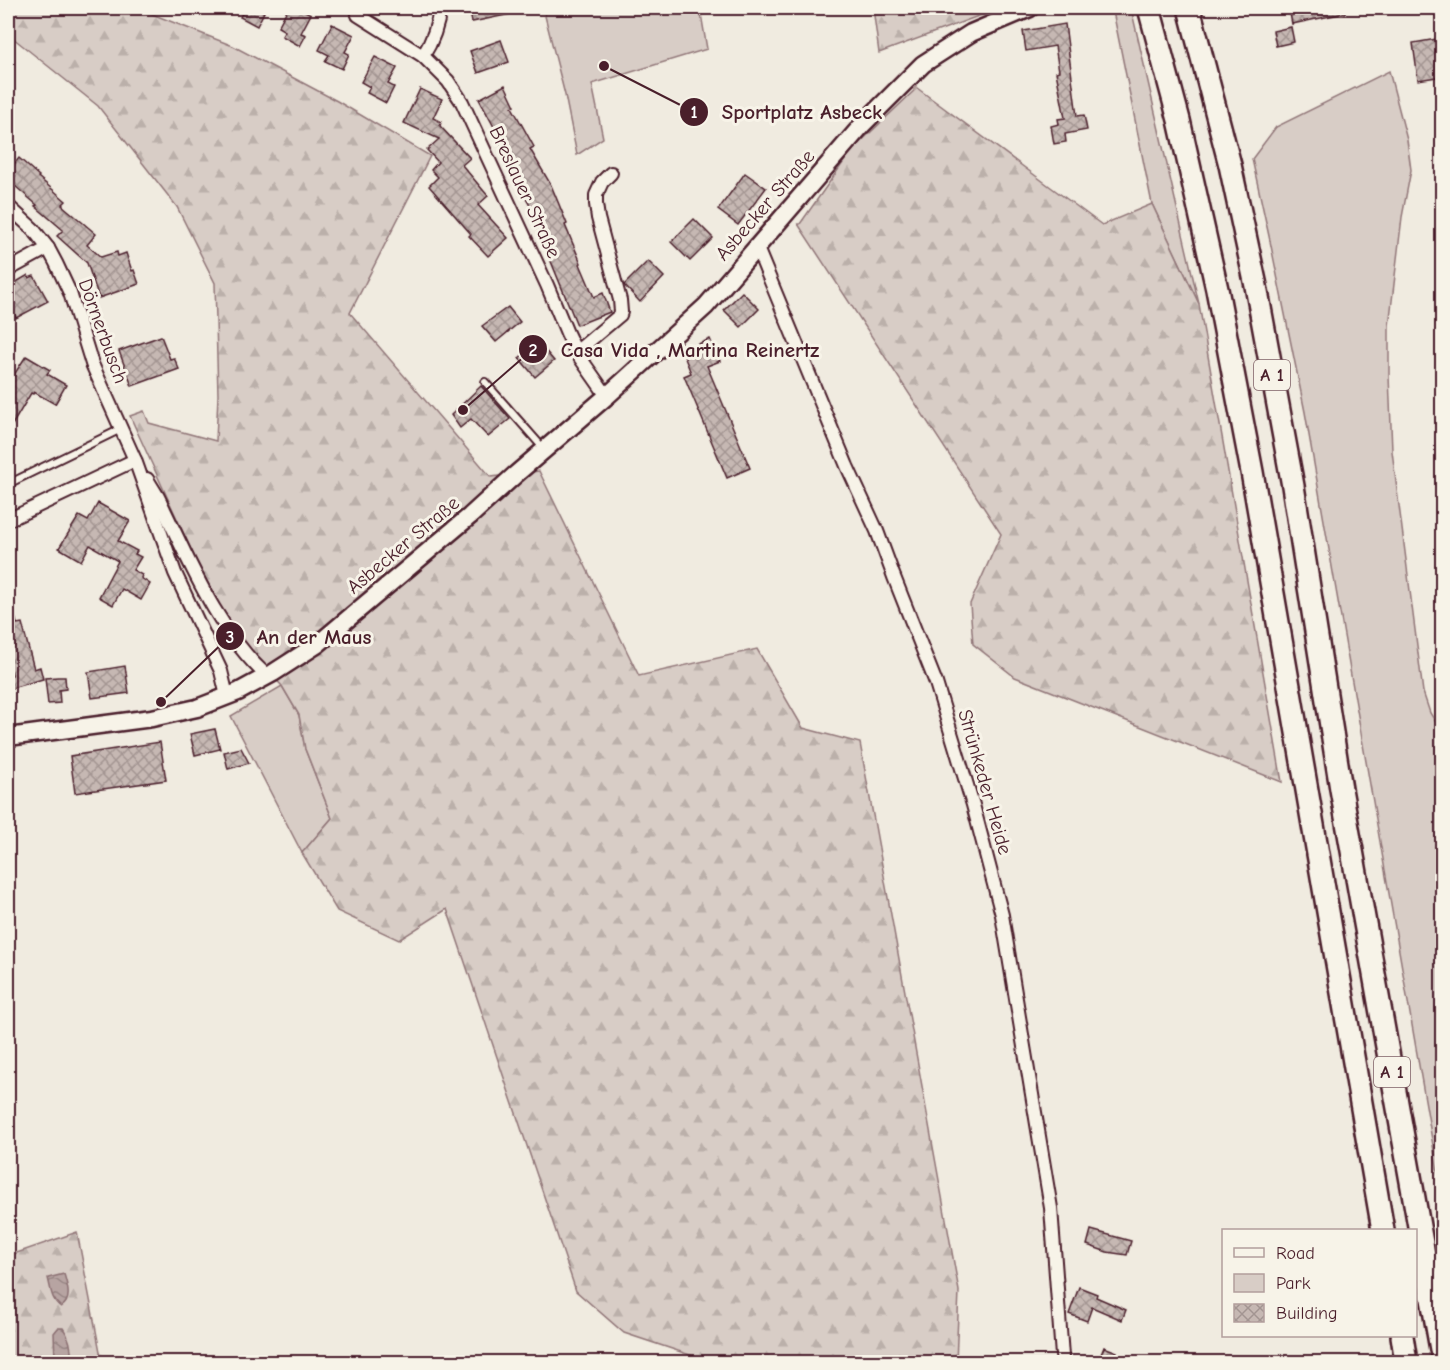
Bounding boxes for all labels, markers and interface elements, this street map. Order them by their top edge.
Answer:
callout: Sportplatz Asbeck [679,92,894,131]
text: Sportplatz Asbeck [722,100,883,124]
text: 1 [690,102,698,123]
street label: Breslauer Straße [484,122,566,262]
street label: Asbecker Straße [711,145,819,265]
street label: Dörnerbusch [73,276,133,386]
callout: Casa Vida , Martina Reinertz [518,330,831,369]
text: Casa Vida , Martina Reinertz [561,338,819,362]
text: 2 [529,340,538,361]
road number: A 1 [1254,360,1290,390]
street label: Asbecker Straße [342,491,464,599]
callout: An der Maus [215,617,384,656]
text: An der Maus [256,625,372,649]
text: 3 [226,627,234,648]
street label: Strünkeder Heide [953,707,1017,857]
road number: A 1 [1374,1057,1410,1087]
legend [1222,1229,1417,1337]
text: Road [1276,1243,1315,1264]
text: Park [1276,1273,1311,1294]
text: Building [1276,1303,1338,1324]

